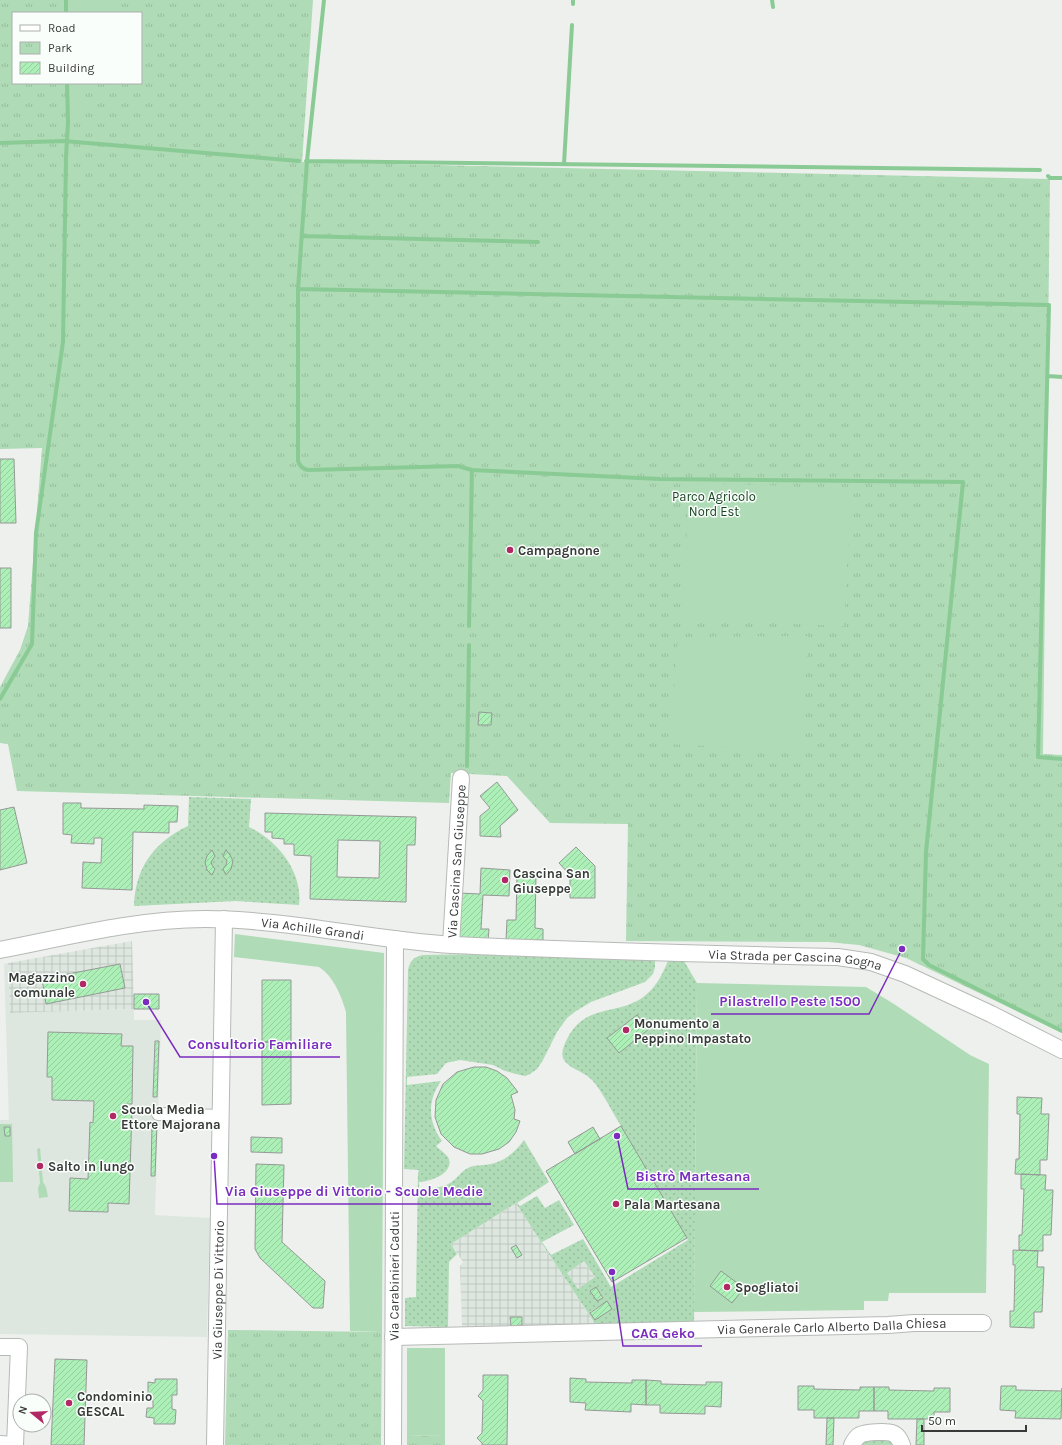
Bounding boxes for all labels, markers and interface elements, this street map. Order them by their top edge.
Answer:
legend [12,12,142,84]
text: Road [48,21,76,35]
text: Park [48,41,73,55]
text: Building [48,61,95,75]
park label: Parco Agricolo Nord Est [672,489,756,519]
place label: Campagnone [518,543,600,558]
marker: Campagnone [505,545,515,555]
street label: Via Cascina San Giuseppe [444,784,468,938]
place label: Cascina San Giuseppe [513,866,590,896]
marker: Cascina San Giuseppe [500,875,510,885]
street label: Via Achille Grandi [260,914,365,943]
street label: Via Strada per Cascina Gogna [708,946,884,973]
place label: Magazzino comunale [8,970,75,1000]
marker: Magazzino comunale [78,979,88,989]
callout: Pilastrello Peste 1500 [711,988,869,1014]
text: Pilastrello Peste 1500 [719,993,861,1010]
place label: Monumento a Peppino Impastato [634,1016,751,1046]
marker: Monumento a Peppino Impastato [621,1025,631,1035]
callout: Consultorio Familiare [180,1031,340,1057]
text: Consultorio Familiare [188,1036,332,1053]
place label: Scuola Media Ettore Majorana [121,1102,221,1132]
marker: Scuola Media Ettore Majorana [108,1111,118,1121]
place label: Salto in lungo [48,1159,134,1174]
marker: Salto in lungo [35,1161,45,1171]
callout: Bistrò Martesana [628,1163,759,1189]
text: Bistrò Martesana [636,1168,750,1185]
callout: Via Giuseppe di Vittorio - Scuole Medie [217,1178,491,1204]
text: Via Giuseppe di Vittorio - Scuole Medie [225,1183,483,1200]
place label: Pala Martesana [624,1197,720,1212]
marker: Pala Martesana [611,1199,621,1209]
street label: Via Carabinieri Caduti [386,1211,401,1341]
street label: Via Giuseppe Di Vittorio [209,1220,226,1360]
place label: Spogliatoi [735,1280,799,1295]
marker: Spogliatoi [722,1282,732,1292]
street label: Via Generale Carlo Alberto Dalla Chiesa [717,1316,946,1337]
callout: CAG Geko [623,1320,702,1346]
text: CAG Geko [631,1325,695,1342]
place label: Condominio GESCAL [77,1389,152,1419]
north arrow [12,1393,52,1433]
marker: Condominio GESCAL [64,1398,74,1408]
text: N [16,1404,30,1416]
scale bar [922,1407,1026,1433]
text: 50 m [928,1414,956,1428]

